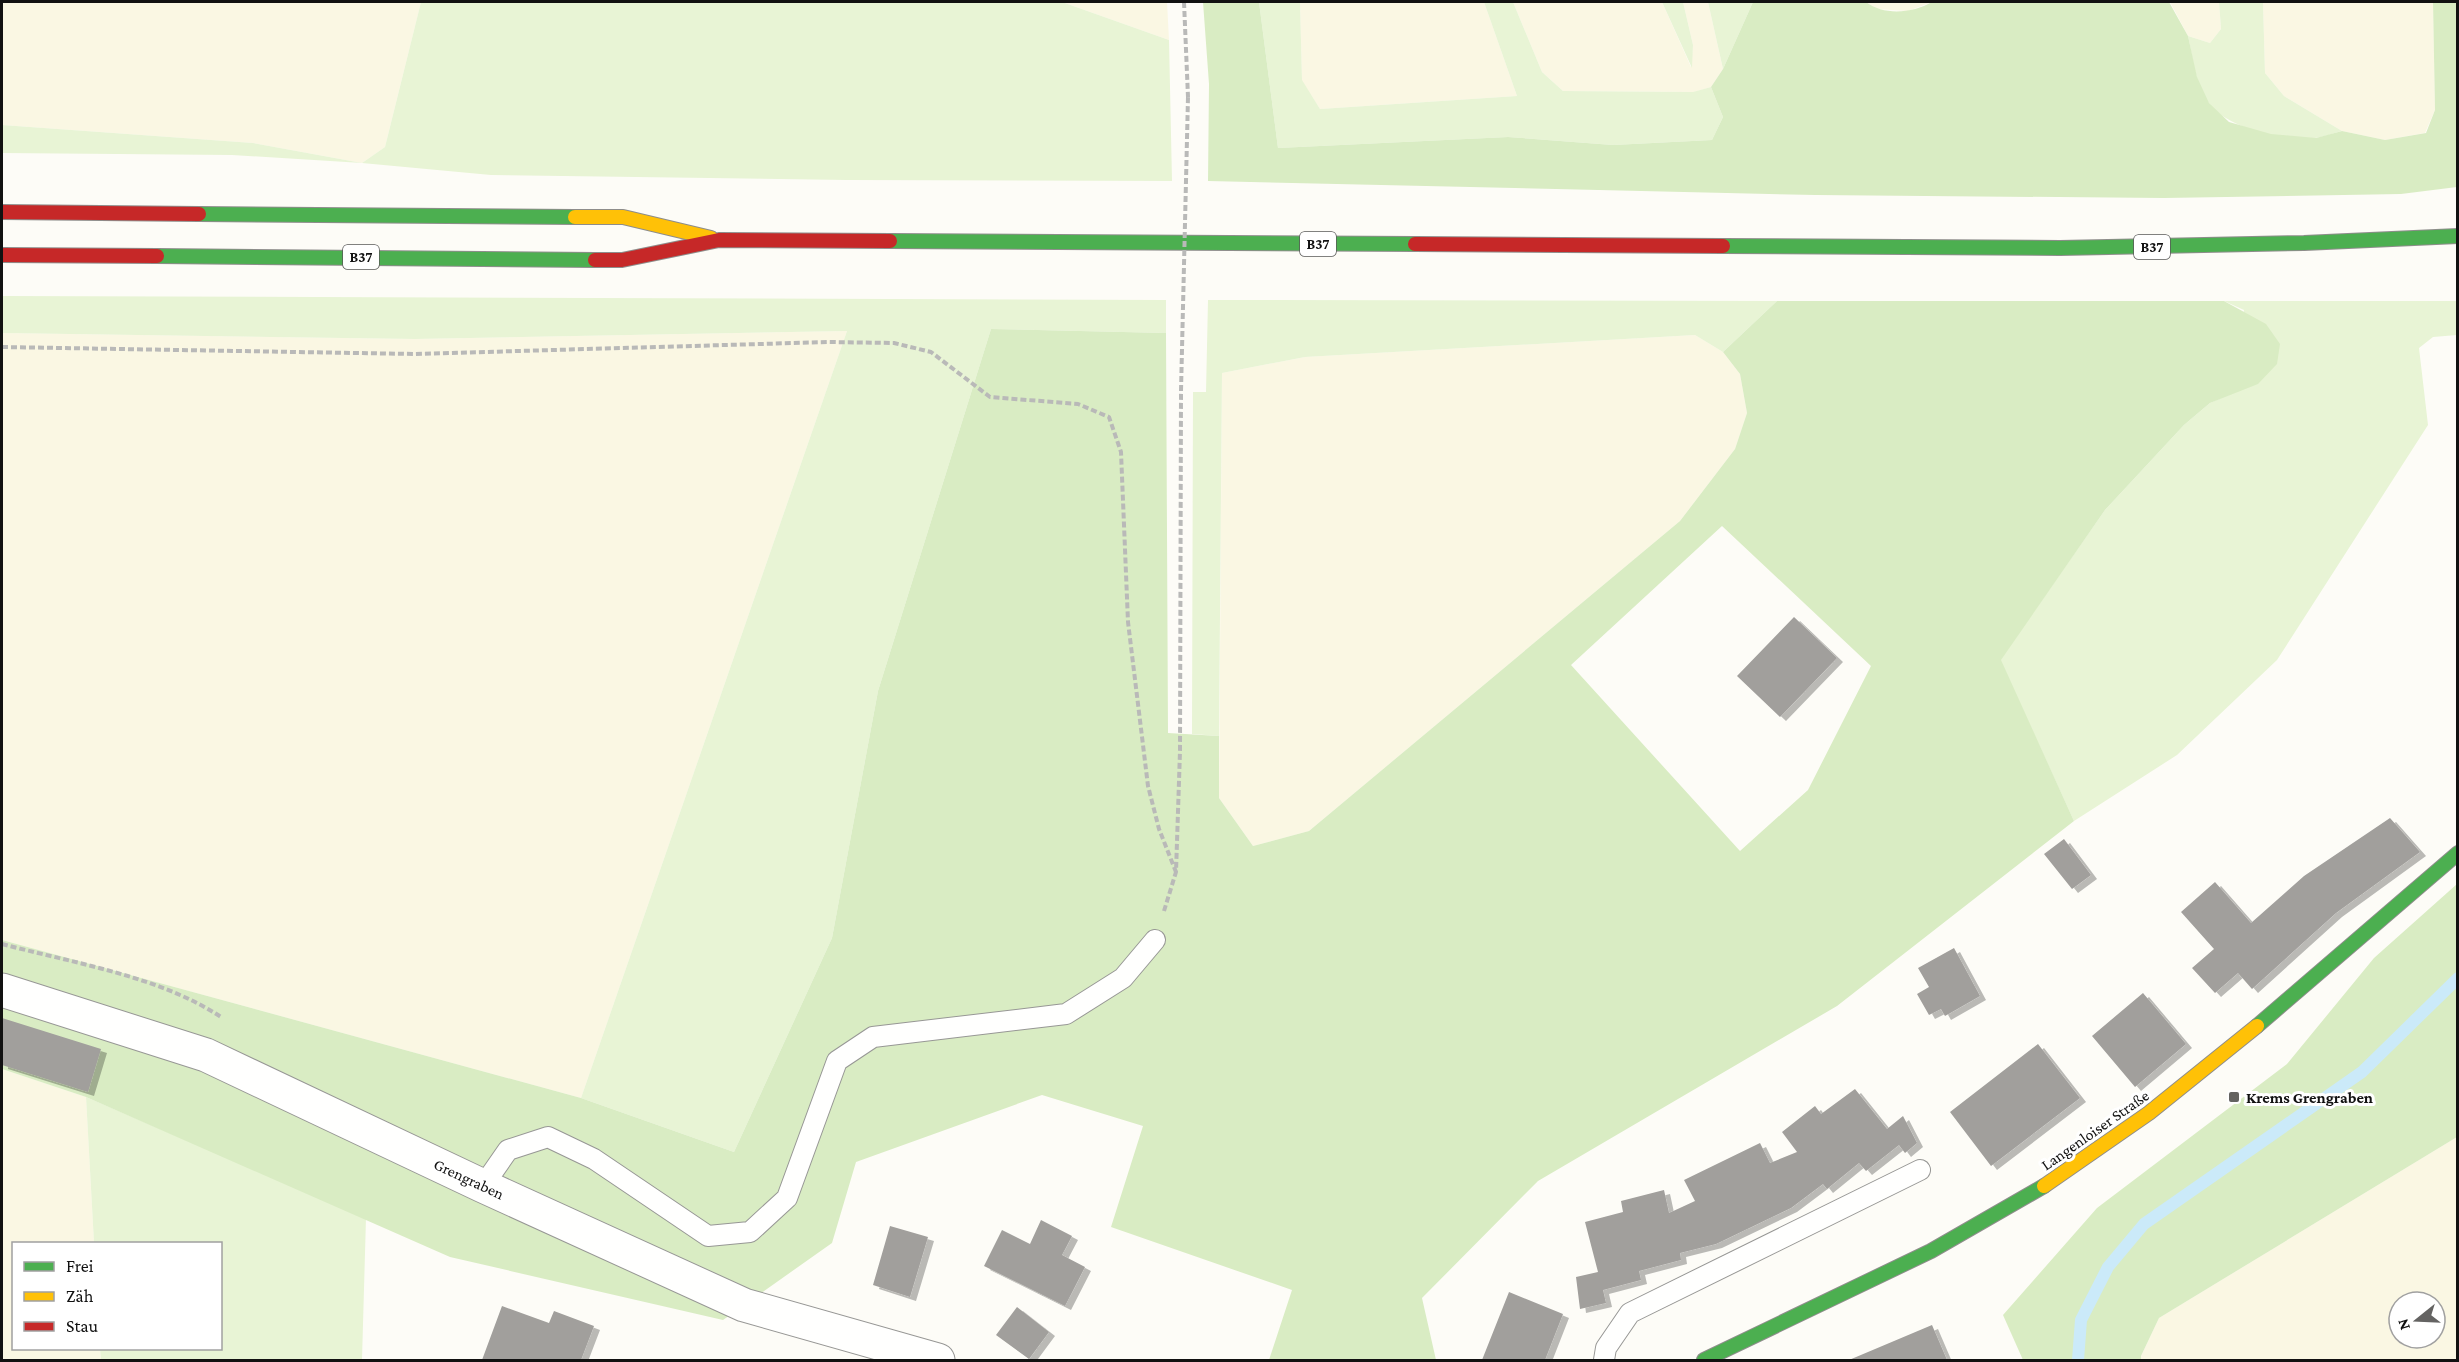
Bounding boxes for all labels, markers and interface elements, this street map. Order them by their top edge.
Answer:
road number: B37 [1300,232,1336,256]
road number: B37 [2134,235,2170,259]
road number: B37 [343,245,379,269]
street label: Langenloiser Straße [2038,1087,2153,1174]
place label: Krems Grengraben [2246,1089,2373,1106]
marker: Krems Grengraben [2227,1090,2241,1104]
street label: Grengraben [431,1155,507,1204]
legend [12,1242,222,1350]
text: Frei [66,1256,94,1276]
text: Zäh [66,1286,94,1306]
north arrow [2387,1290,2447,1350]
text: Stau [66,1316,99,1336]
text: N [2393,1317,2413,1332]

